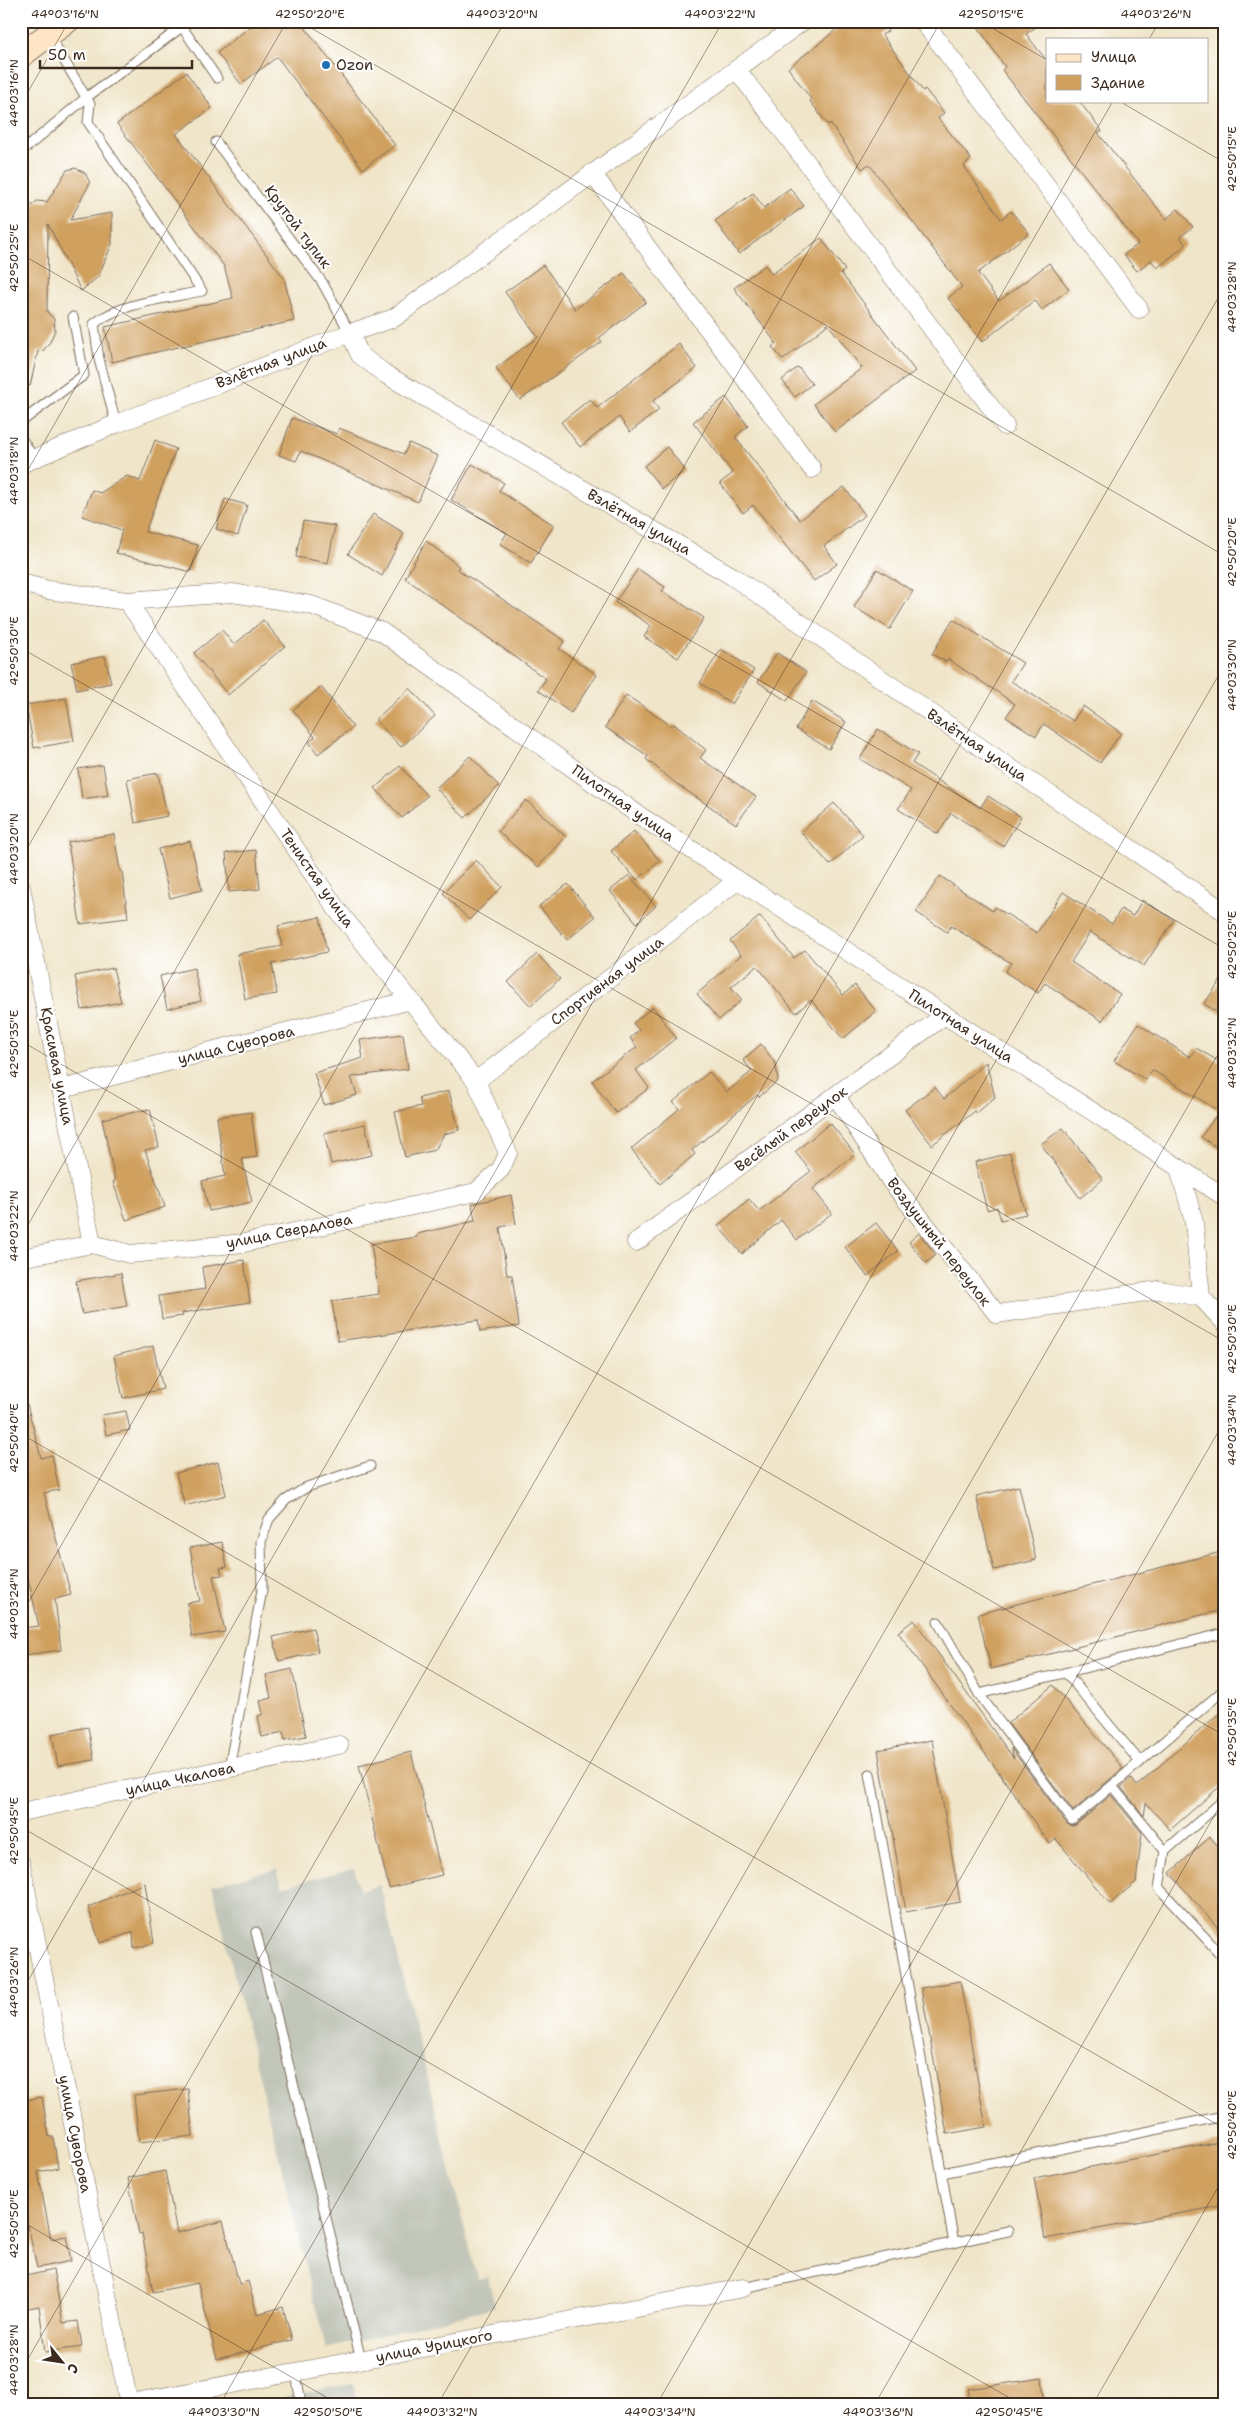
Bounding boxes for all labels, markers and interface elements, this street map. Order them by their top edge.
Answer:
text: 44°03'16"N [31,6,99,22]
text: 42°50'20"E [275,6,345,22]
text: 44°03'20"N [466,6,538,22]
text: 44°03'22"N [684,6,756,22]
text: 42°50'15"E [958,6,1024,22]
text: 44°03'26"N [1121,6,1191,22]
scale bar [40,38,192,70]
legend [1046,38,1208,102]
text: 50 m [48,45,86,65]
text: Улица [1091,47,1137,67]
place label: Ozon [336,55,373,75]
text: 44°03'16"N [6,59,22,127]
marker: Ozon [320,59,332,71]
text: Здание [1091,73,1145,93]
text: 42°50'15"E [1224,126,1240,192]
street label: Крутой тупик [260,181,336,273]
text: 42°50'25"E [6,224,22,292]
text: 44°03'28"N [1224,261,1240,333]
street label: Взлётная улица [213,333,330,393]
text: 44°03'18"N [6,437,22,505]
street label: Взлётная улица [583,484,695,560]
text: 42°50'20"E [1224,517,1240,587]
text: 42°50'30"E [6,616,22,686]
text: 44°03'30"N [1224,639,1240,711]
street label: Взлётная улица [923,704,1032,786]
street label: Пилотная улица [568,760,679,846]
text: 44°03'20"N [6,813,22,885]
street label: Тенистая улица [275,825,359,932]
text: 42°50'25"E [1224,911,1240,979]
street label: Спортивная улица [547,932,668,1030]
street label: Пилотная улица [905,985,1018,1068]
street label: Красивая улица [36,1005,78,1127]
text: 42°50'35"E [6,1010,22,1078]
text: 44°03'32"N [1224,1017,1240,1089]
street label: улица Суворова [176,1021,297,1069]
street label: Весёлый переулок [731,1081,851,1177]
street label: Воздушный переулок [882,1174,996,1310]
text: 44°03'22"N [6,1190,22,1262]
street label: улица Свердлова [224,1209,354,1253]
text: 42°50'30"E [1224,1304,1240,1374]
text: 44°03'34"N [1224,1394,1240,1466]
text: 42°50'40"E [6,1403,22,1473]
text: 44°03'24"N [6,1568,22,1640]
text: 42°50'35"E [1224,1698,1240,1766]
street label: улица Чкалова [124,1758,237,1800]
text: 42°50'45"E [6,1797,22,1865]
text: 44°03'26"N [6,1947,22,2017]
street label: улица Суворова [54,2073,96,2195]
text: 42°50'40"E [1224,2090,1240,2160]
text: 42°50'50"E [6,2189,22,2259]
text: 44°03'28"N [6,2324,22,2396]
street label: улица Урицкого [374,2325,494,2367]
north arrow [38,2338,88,2388]
text: С [63,2360,83,2377]
text: 44°03'30"N [188,2404,260,2420]
text: 42°50'50"E [293,2404,363,2420]
text: 44°03'32"N [406,2404,478,2420]
text: 44°03'34"N [624,2404,696,2420]
text: 44°03'36"N [842,2404,914,2420]
text: 42°50'45"E [975,2404,1043,2420]

